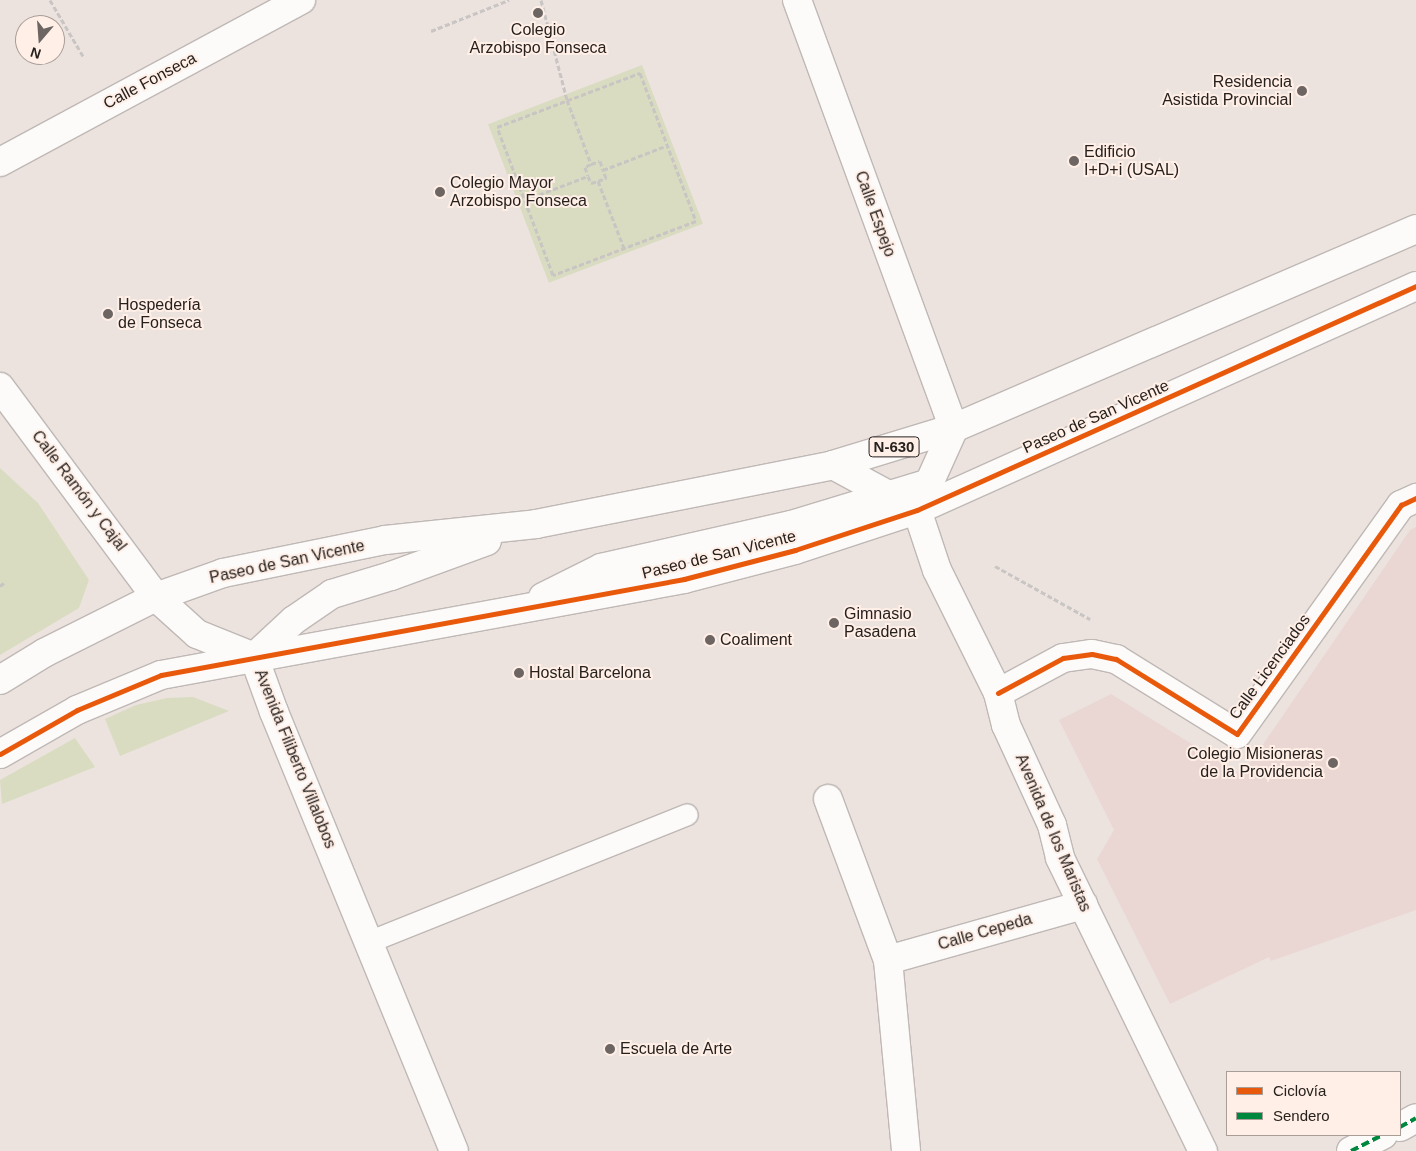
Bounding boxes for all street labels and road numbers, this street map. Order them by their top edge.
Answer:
street label: Calle Fonseca [100,49,200,113]
street label: Calle Espejo [851,169,899,259]
street label: Paseo de San Vicente [1020,376,1172,458]
street label: Calle Ramón y Cajal [27,427,131,555]
road number: N-630 [868,434,920,460]
street label: Paseo de San Vicente [640,527,798,583]
street label: Paseo de San Vicente [208,536,366,588]
street label: Calle Licenciados [1225,611,1315,723]
street label: Avenida Filiberto Villalobos [250,667,340,851]
street label: Avenida de los Maristas [1011,751,1095,915]
street label: Calle Cepeda [936,909,1034,955]

